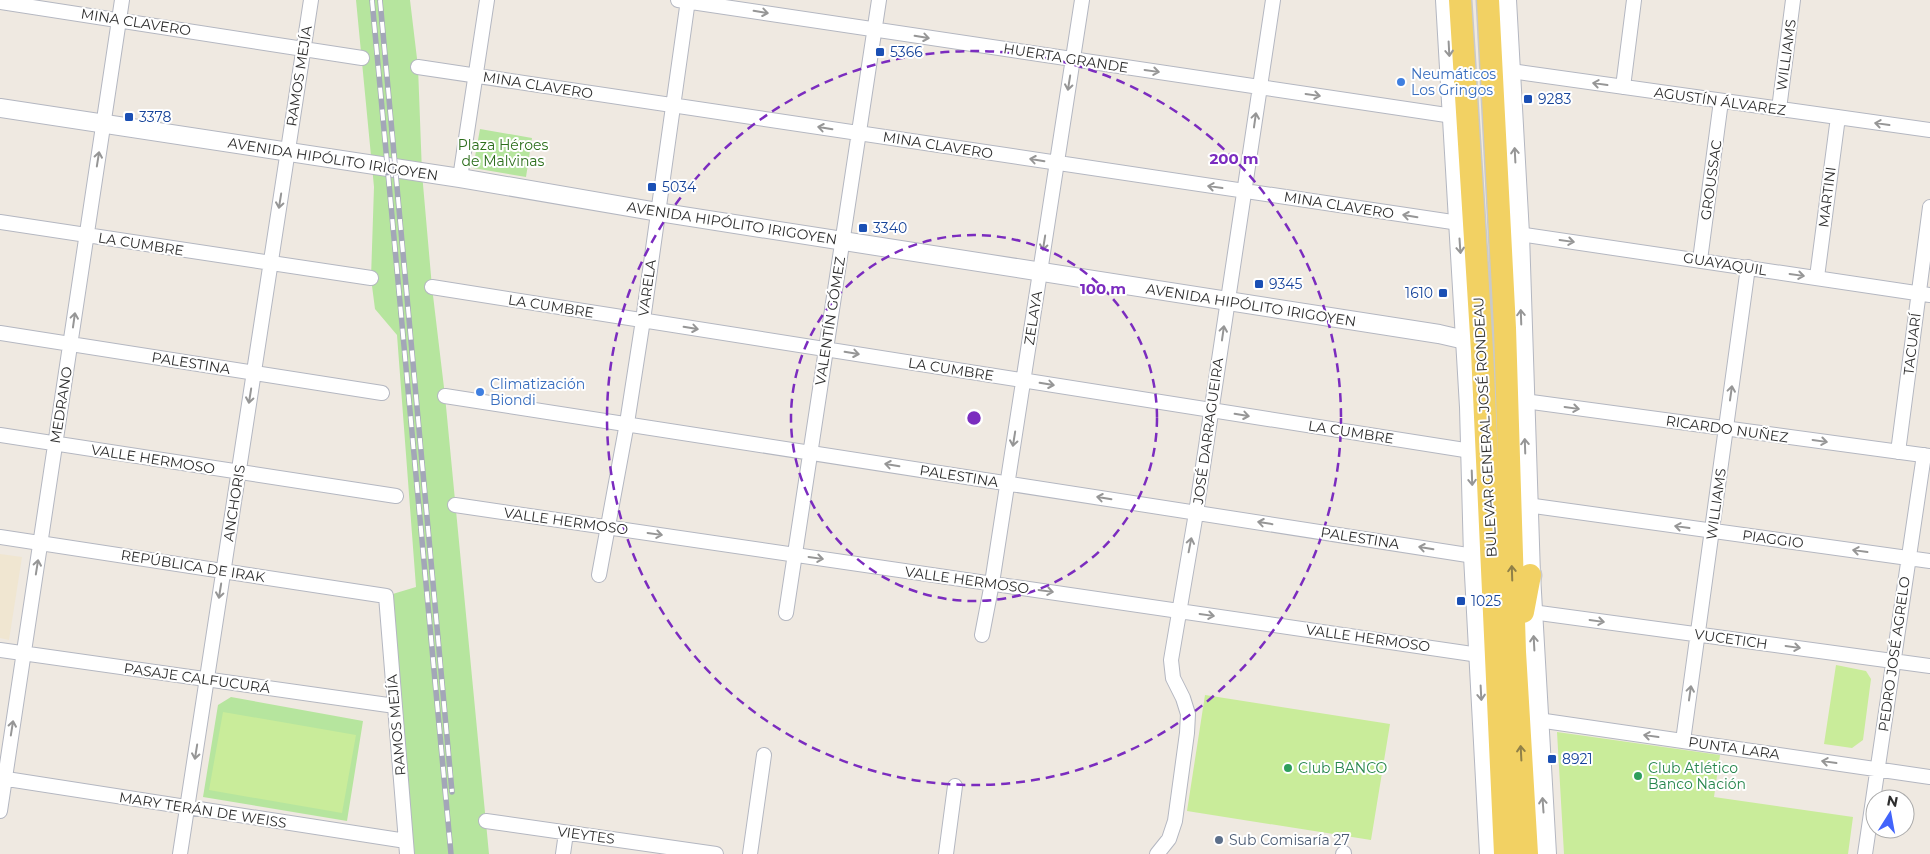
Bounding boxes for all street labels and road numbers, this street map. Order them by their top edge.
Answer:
street label: MINA CLAVERO [80,4,193,40]
street label: WILLIAMS [1772,18,1800,92]
street label: RAMOS MEJÍA [282,23,316,128]
street label: HUERTA GRANDE [1002,39,1130,77]
street label: MINA CLAVERO [482,67,595,103]
street label: AGUSTÍN ÁLVAREZ [1653,83,1787,119]
street label: MINA CLAVERO [882,127,995,163]
street label: AVENIDA HIPÓLITO IRIGOYEN [227,133,439,185]
street label: GROUSSAC [1696,139,1726,221]
street label: MARTINI [1814,165,1840,229]
street label: MINA CLAVERO [1283,187,1396,223]
street label: AVENIDA HIPÓLITO IRIGOYEN [626,197,838,249]
street label: LA CUMBRE [97,228,185,260]
street label: GUAYAQUIL [1682,248,1769,280]
street label: VALENTÍN GÓMEZ [811,255,849,387]
street label: VARELA [634,258,660,318]
street label: AVENIDA HIPÓLITO IRIGOYEN [1145,279,1357,331]
street label: ZELAYA [1020,289,1046,346]
street label: LA CUMBRE [507,290,595,322]
street label: BULEVAR GENERAL JOSÉ RONDEAU [1469,296,1501,558]
street label: TACUARÍ [1899,311,1925,376]
street label: PALESTINA [150,348,232,378]
street label: LA CUMBRE [907,353,995,385]
street label: JOSÉ DARRAGUEIRA [1189,356,1227,506]
street label: MEDRANO [46,365,76,445]
street label: RICARDO NUÑEZ [1665,411,1789,447]
street label: LA CUMBRE [1307,416,1395,448]
street label: VALLE HERMOSO [90,440,216,478]
street label: PALESTINA [918,461,1000,491]
street label: ANCHORIS [219,463,249,543]
street label: WILLIAMS [1702,467,1730,541]
street label: VALLE HERMOSO [503,503,629,539]
street label: PALESTINA [1319,523,1401,553]
street label: PIAGGIO [1741,526,1805,552]
street label: REPÚBLICA DE IRAK [120,546,267,586]
street label: VALLE HERMOSO [904,562,1030,598]
street label: PEDRO JOSÉ AGRELO [1874,575,1914,733]
street label: VALLE HERMOSO [1305,620,1431,656]
street label: VUCETICH [1693,625,1769,653]
street label: PASAJE CALFUCURÁ [123,659,272,697]
street label: RAMOS MEJÍA [383,673,409,776]
street label: PUNTA LARA [1687,733,1782,763]
street label: MARY TERÁN DE WEISS [118,788,288,832]
street label: VIEYTES [556,822,616,848]

